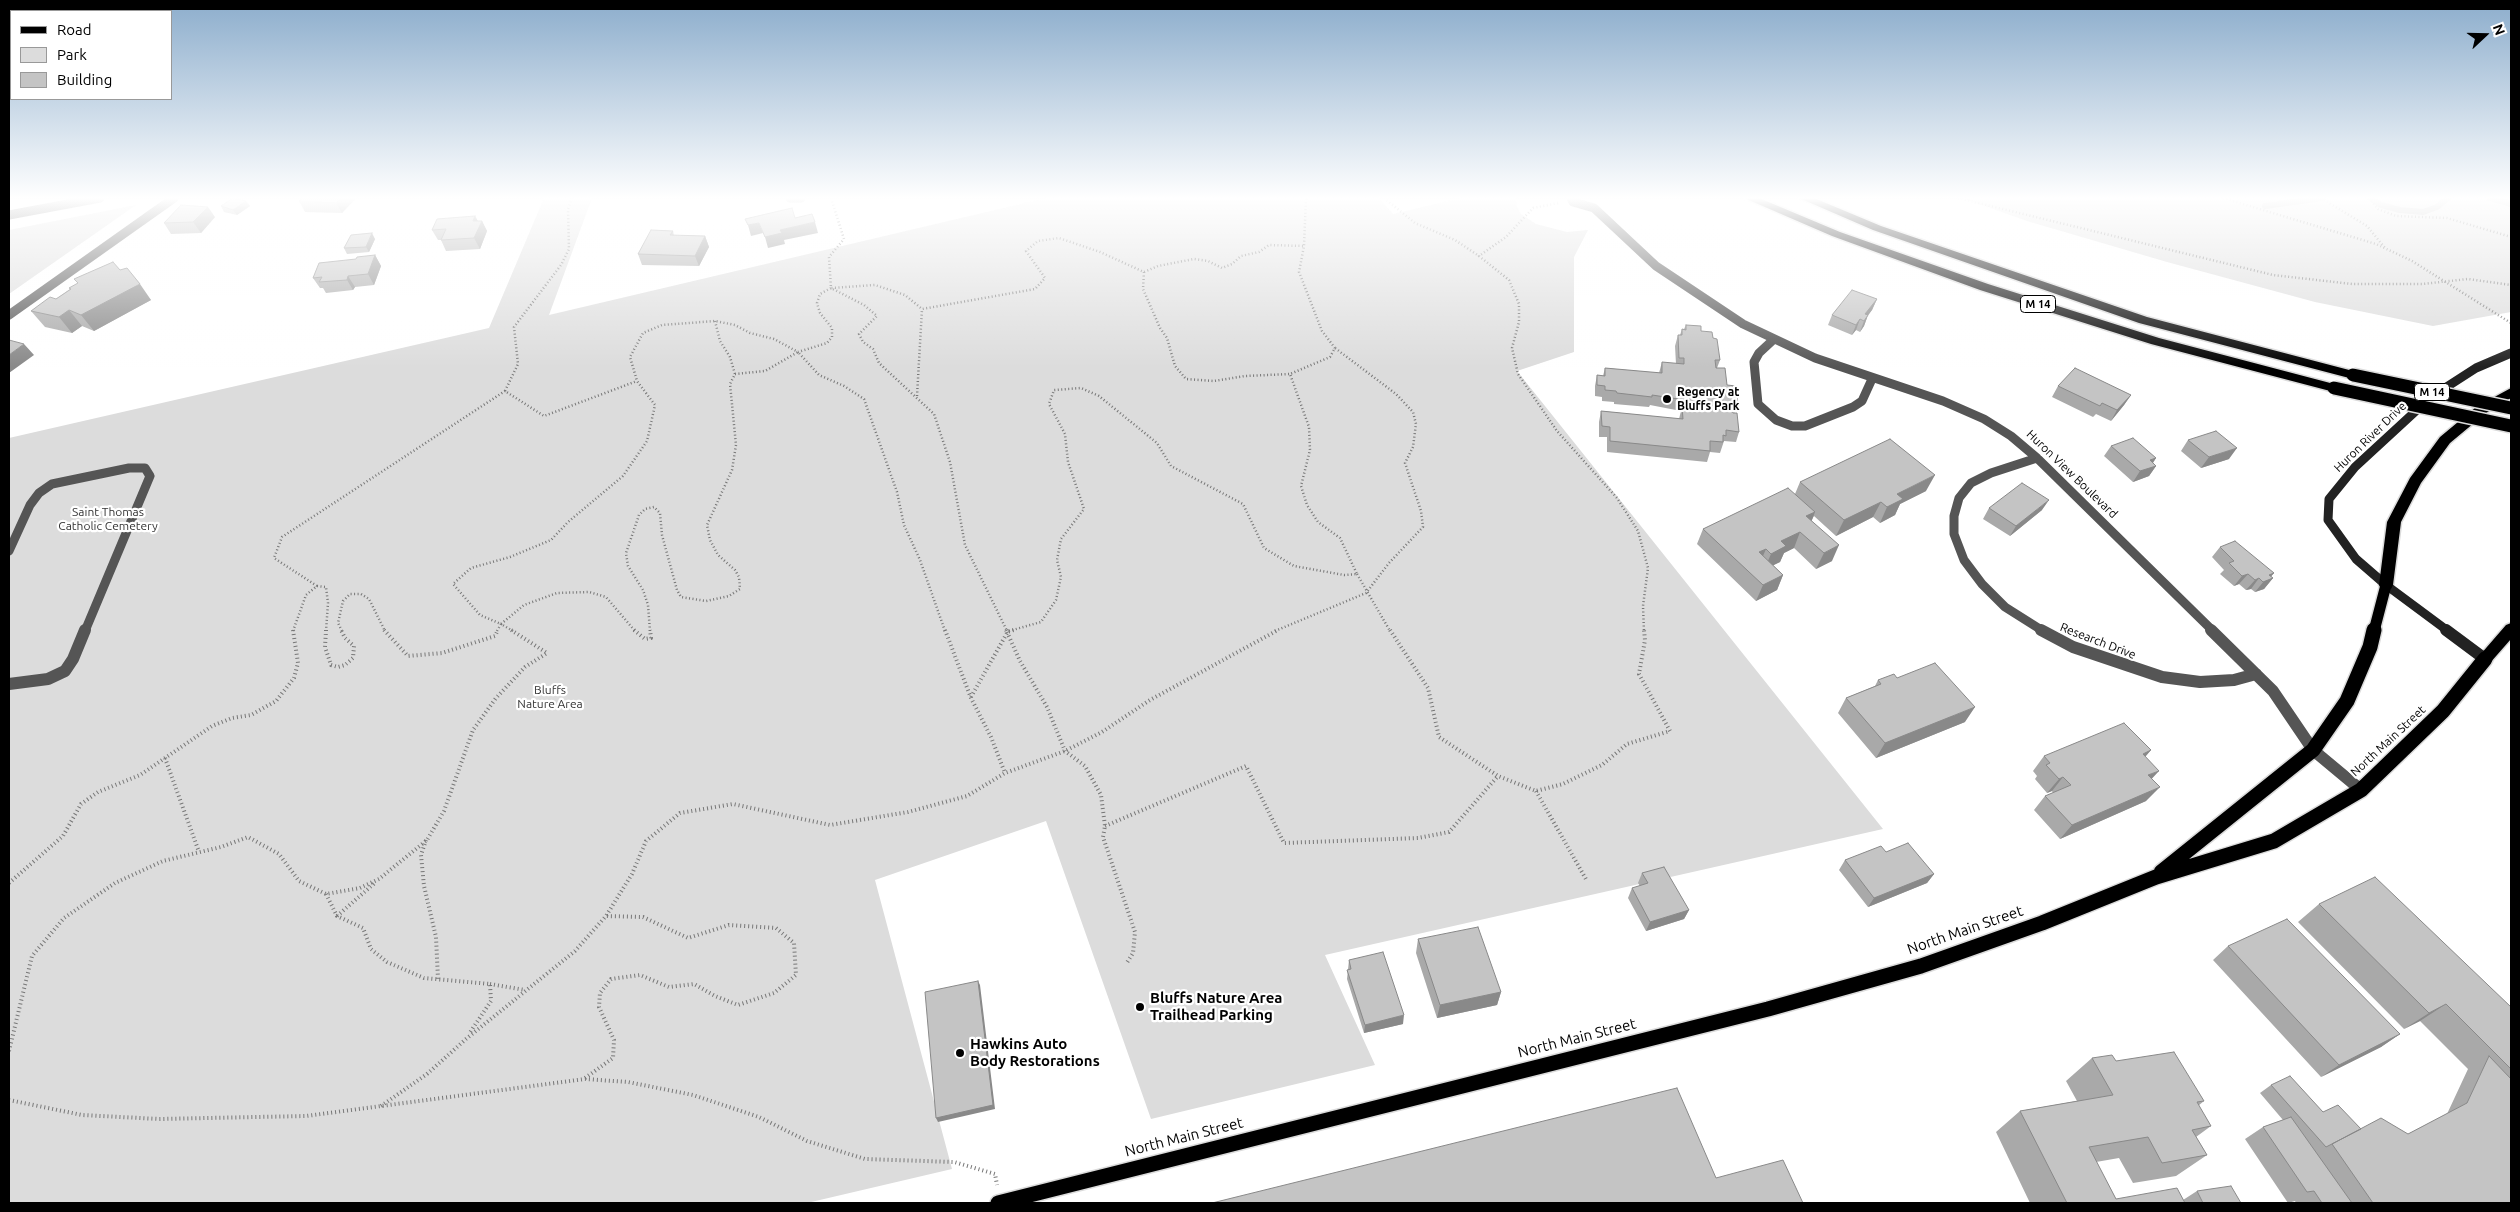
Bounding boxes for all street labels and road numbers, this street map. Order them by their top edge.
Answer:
road number: M 14 [2020,296,2056,312]
road number: M 14 [2414,384,2450,401]
street label: Huron River Drive [2331,399,2409,475]
street label: Huron View Boulevard [2024,427,2120,521]
street label: Research Drive [2058,620,2138,662]
street label: North Main Street [2348,703,2428,779]
street label: North Main Street [1905,902,2025,958]
street label: North Main Street [1516,1015,1638,1061]
street label: North Main Street [1123,1114,1245,1160]

